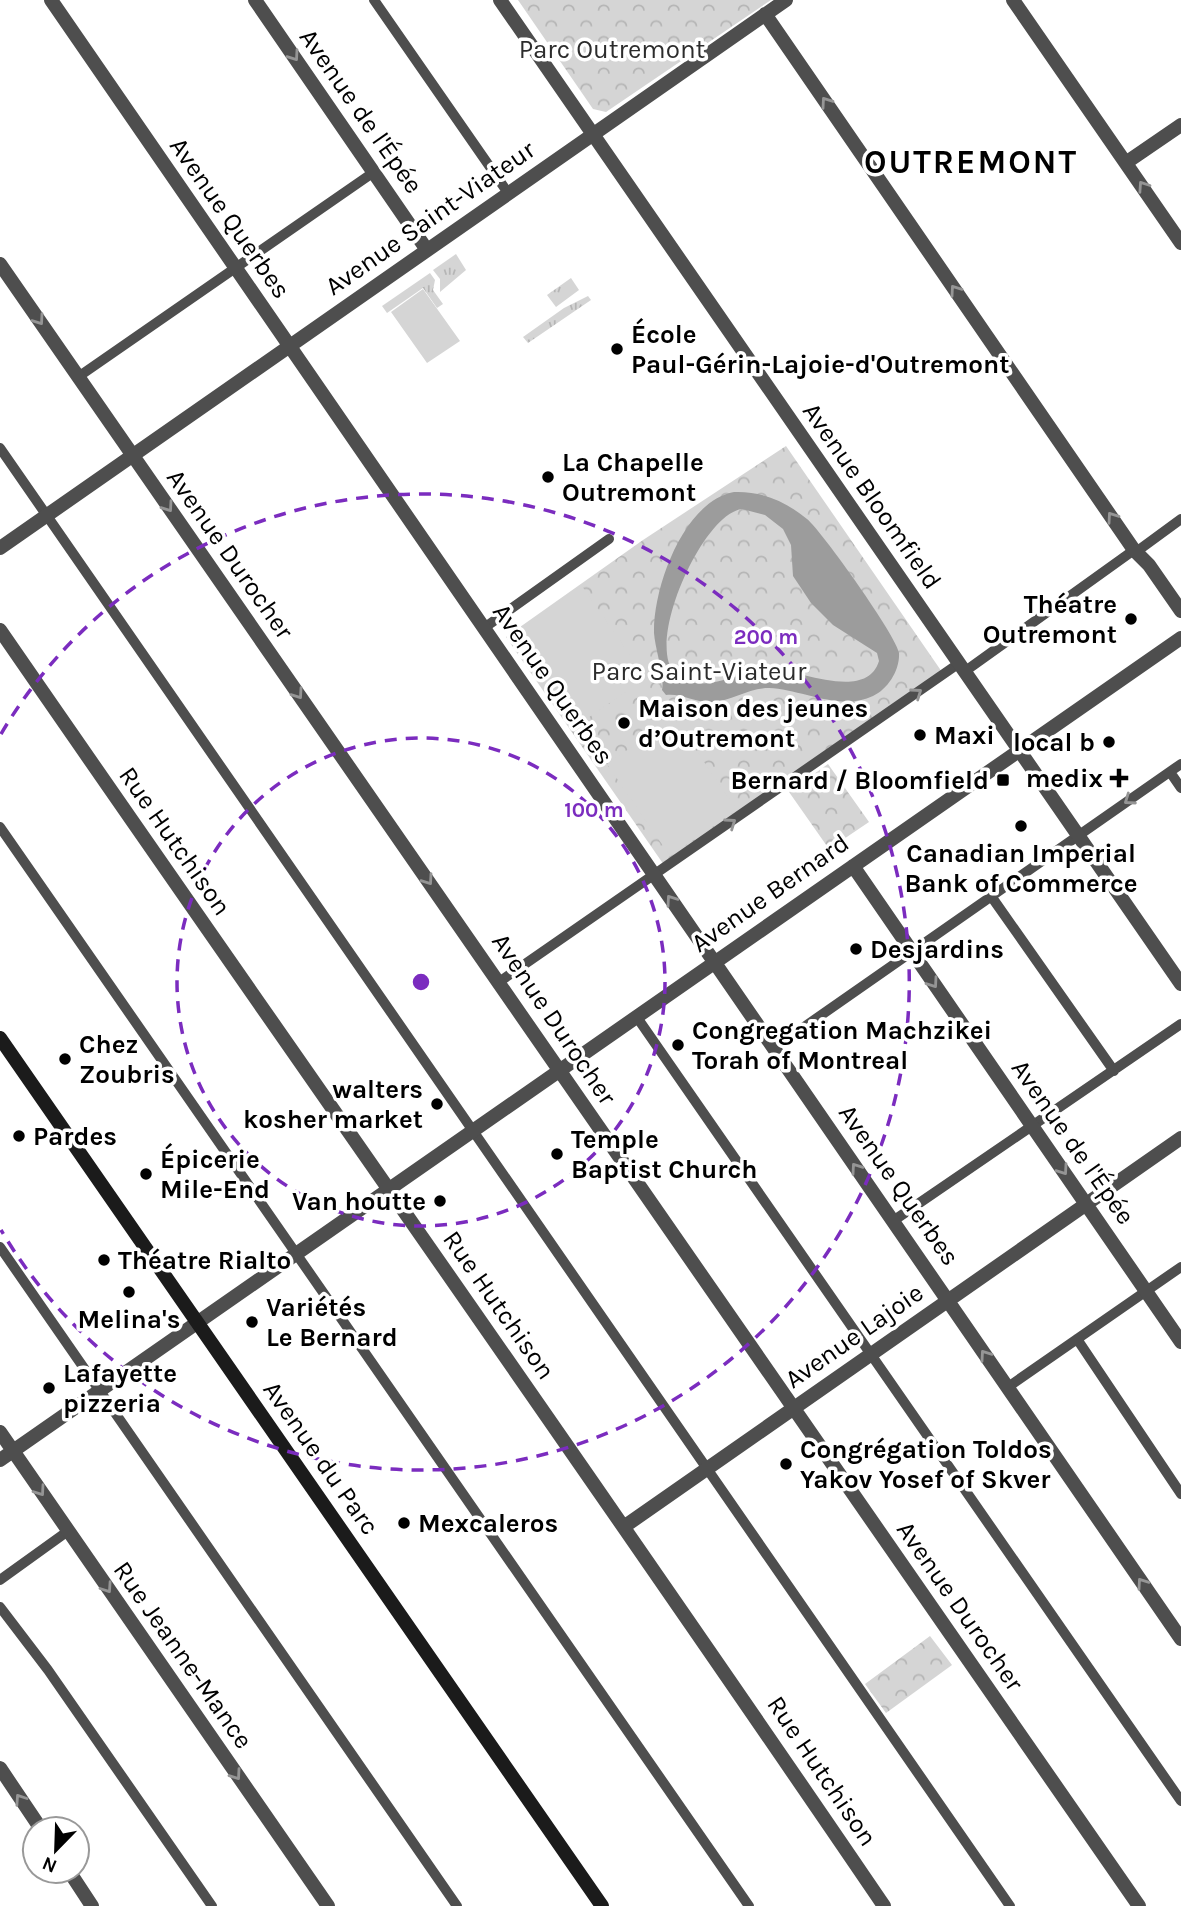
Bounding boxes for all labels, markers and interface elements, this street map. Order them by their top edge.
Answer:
street label: Avenue de l'Épée [293,22,430,199]
park label: Parc Outremont [519,34,706,65]
one-way arrow [286,48,298,61]
one-way arrow [821,97,834,110]
street label: Avenue Querbes [163,131,297,305]
street label: Avenue Saint-Viateur [319,134,541,302]
district label: OUTREMONT [864,143,1078,181]
one-way arrow [1139,181,1151,194]
one-way arrow [951,285,963,298]
one-way arrow [31,312,43,325]
place label: École Paul-Gérin-Lajoie-d'Outremont [631,318,1010,380]
marker: École Paul-Gérin-Lajoie-d'Outremont [609,341,625,357]
street label: Avenue Bloomfield [796,397,948,595]
place label: La Chapelle Outremont [562,447,704,508]
street label: Avenue Durocher [160,463,300,645]
marker: La Chapelle Outremont [540,469,556,485]
one-way arrow [160,499,172,512]
one-way arrow [1108,512,1120,525]
place label: Théatre Outremont [983,589,1117,650]
street label: Avenue Querbes [486,597,620,771]
marker: Théatre Outremont [1123,611,1139,627]
text: 200 m [734,625,798,649]
park label: Parc Saint-Viateur [592,656,807,687]
one-way arrow [290,686,302,699]
one-way arrow [909,689,922,701]
place label: Maison des jeunes d’Outremont [638,693,868,754]
marker: Maison des jeunes d’Outremont [616,715,632,731]
place label: Maxi [934,720,995,751]
marker: Maxi [912,727,928,743]
place label: local b [1013,727,1095,758]
marker: local b [1101,734,1117,750]
street label: Rue Hutchison [112,761,238,921]
place label: medix [1026,763,1103,794]
place label: Bernard / Bloomfield [731,765,989,796]
marker: medix [1109,768,1129,788]
marker: Bernard / Bloomfield [995,772,1011,788]
one-way arrow [1124,792,1137,804]
text: 100 m [564,798,624,822]
marker: Canadian Imperial Bank of Commerce [1013,818,1029,834]
one-way arrow [723,819,736,831]
street label: Avenue Bernard [685,827,855,959]
place label: Canadian Imperial Bank of Commerce [904,838,1138,899]
one-way arrow [420,872,432,885]
one-way arrow [667,895,679,908]
street label: Avenue Durocher [485,927,623,1111]
place label: Desjardins [870,934,1004,965]
marker: Desjardins [848,941,864,957]
centre of rings [409,970,433,994]
one-way arrow [925,975,937,988]
place label: Congregation Machzikei Torah of Montreal [692,1015,992,1076]
place label: Chez Zoubris [79,1029,175,1090]
marker: Congregation Machzikei Torah of Montreal [670,1037,686,1053]
marker: Chez Zoubris [57,1051,73,1067]
street label: Avenue de l'Épée [1005,1053,1142,1230]
place label: walters kosher market [243,1074,423,1135]
marker: walters kosher market [429,1096,445,1112]
street label: Avenue Querbes [832,1098,966,1272]
place label: Pardes [33,1121,117,1152]
place label: Temple Baptist Church [571,1124,757,1185]
marker: Pardes [11,1128,27,1144]
place label: Épicerie Mile-End [160,1143,270,1205]
marker: Temple Baptist Church [549,1146,565,1162]
one-way arrow [1054,1162,1067,1175]
one-way arrow [852,1163,864,1176]
marker: Épicerie Mile-End [138,1166,154,1182]
place label: Van houtte [292,1186,426,1217]
marker: Van houtte [432,1193,448,1209]
street label: Rue Hutchison [436,1225,562,1385]
place label: Théatre Rialto [118,1245,291,1276]
marker: Théatre Rialto [96,1252,112,1268]
street label: Avenue Lajoie [779,1277,929,1395]
marker: Melina's [121,1284,137,1300]
place label: Variétés Le Bernard [266,1292,398,1353]
place label: Melina's [78,1304,180,1335]
marker: Variétés Le Bernard [244,1314,260,1330]
one-way arrow [981,1350,993,1363]
place label: Lafayette pizzeria [63,1358,177,1419]
street label: Avenue du Parc [257,1375,385,1541]
marker: Lafayette pizzeria [41,1380,57,1396]
place label: Congrégation Toldos Yakov Yosef of Skver [800,1434,1052,1495]
marker: Congrégation Toldos Yakov Yosef of Skver [778,1456,794,1472]
one-way arrow [32,1483,44,1496]
place label: Mexcaleros [418,1508,558,1539]
marker: Mexcaleros [396,1515,412,1531]
street label: Avenue Durocher [890,1515,1030,1697]
street label: Rue Jeanne-Mance [107,1555,259,1755]
one-way arrow [1138,1578,1150,1591]
one-way arrow [98,1580,111,1593]
street label: Rue Hutchison [760,1690,884,1852]
one-way arrow [228,1767,240,1780]
one-way arrow [16,1793,29,1806]
north arrow [21,1815,91,1885]
text: N [39,1852,60,1878]

